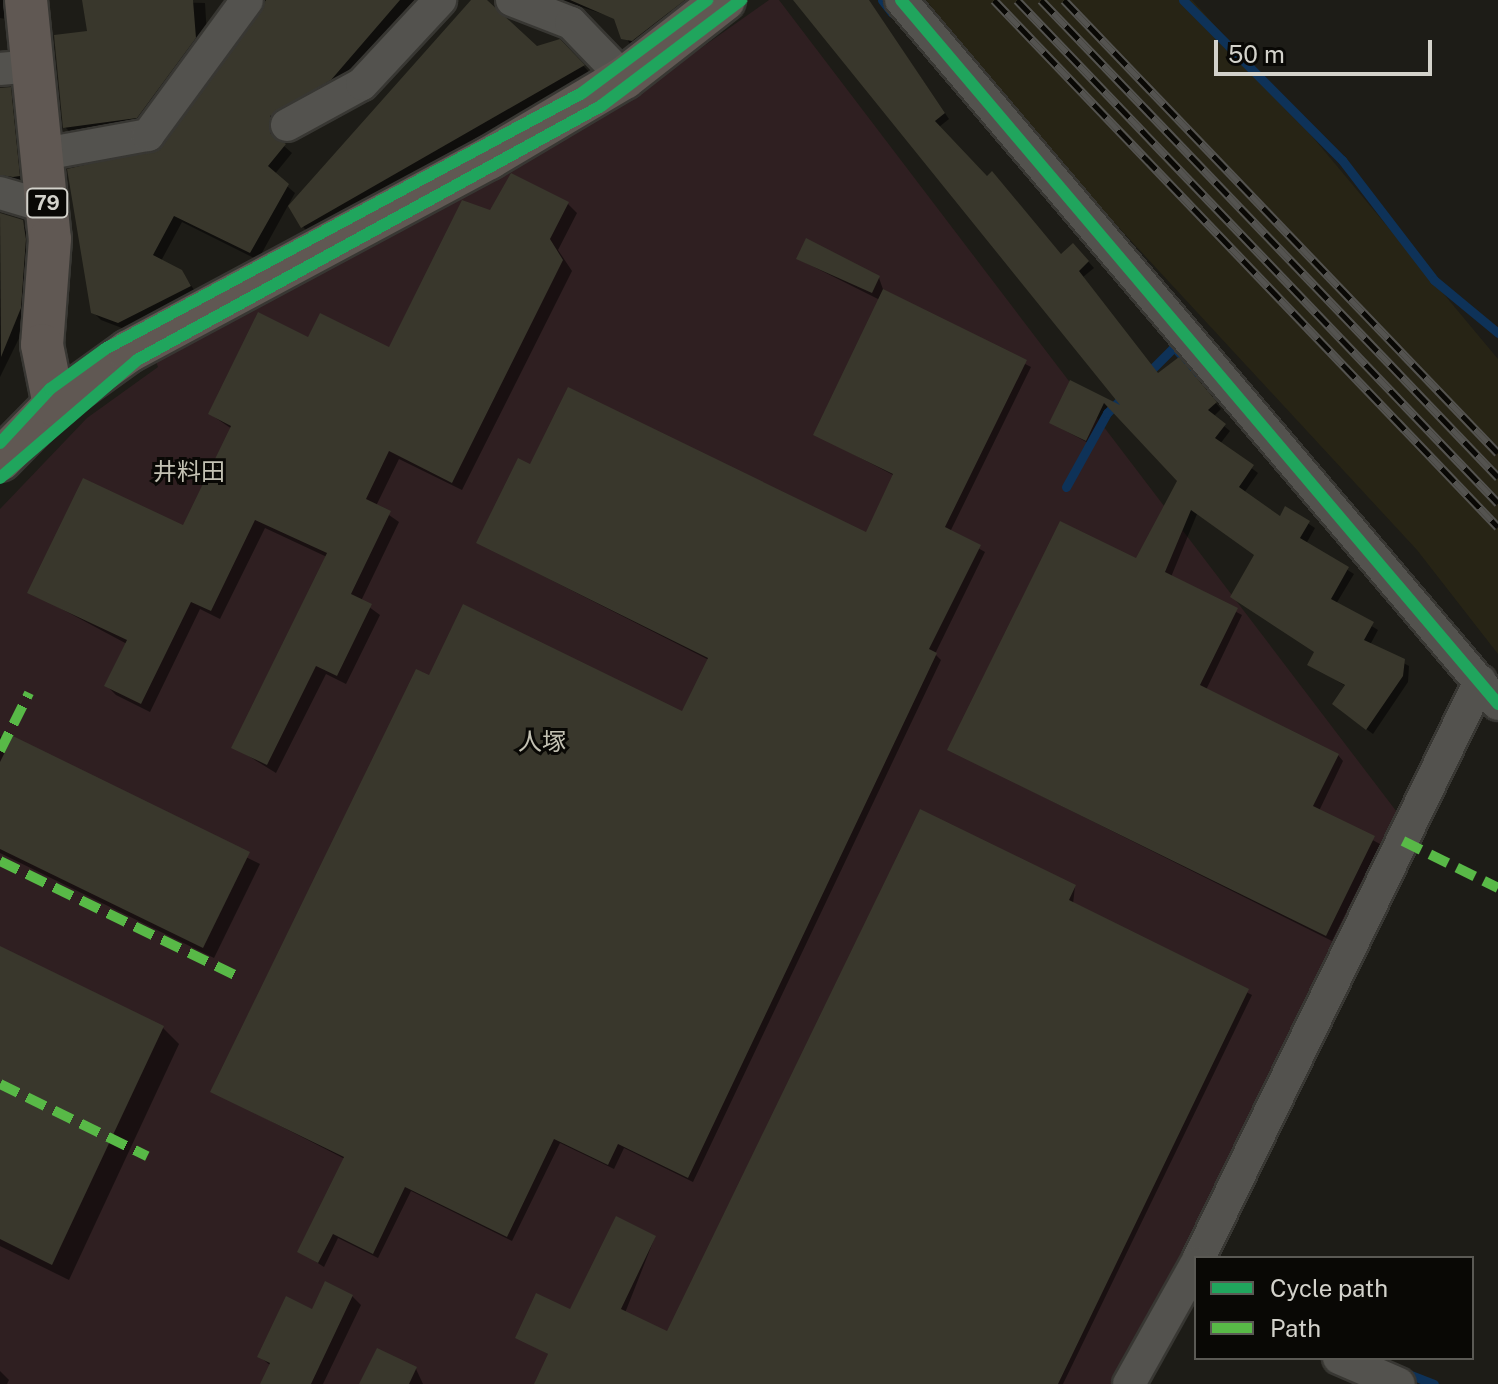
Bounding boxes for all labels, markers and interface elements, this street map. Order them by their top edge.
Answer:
scale bar [1218,24,1436,74]
text: 50 m [1228,40,1285,68]
road number: 79 [25,187,69,219]
district label: 井料田 [153,458,225,486]
district label: 人塚 [518,728,566,756]
legend [1194,1256,1474,1360]
text: Cycle path [1270,1274,1388,1302]
text: Path [1270,1314,1321,1342]

